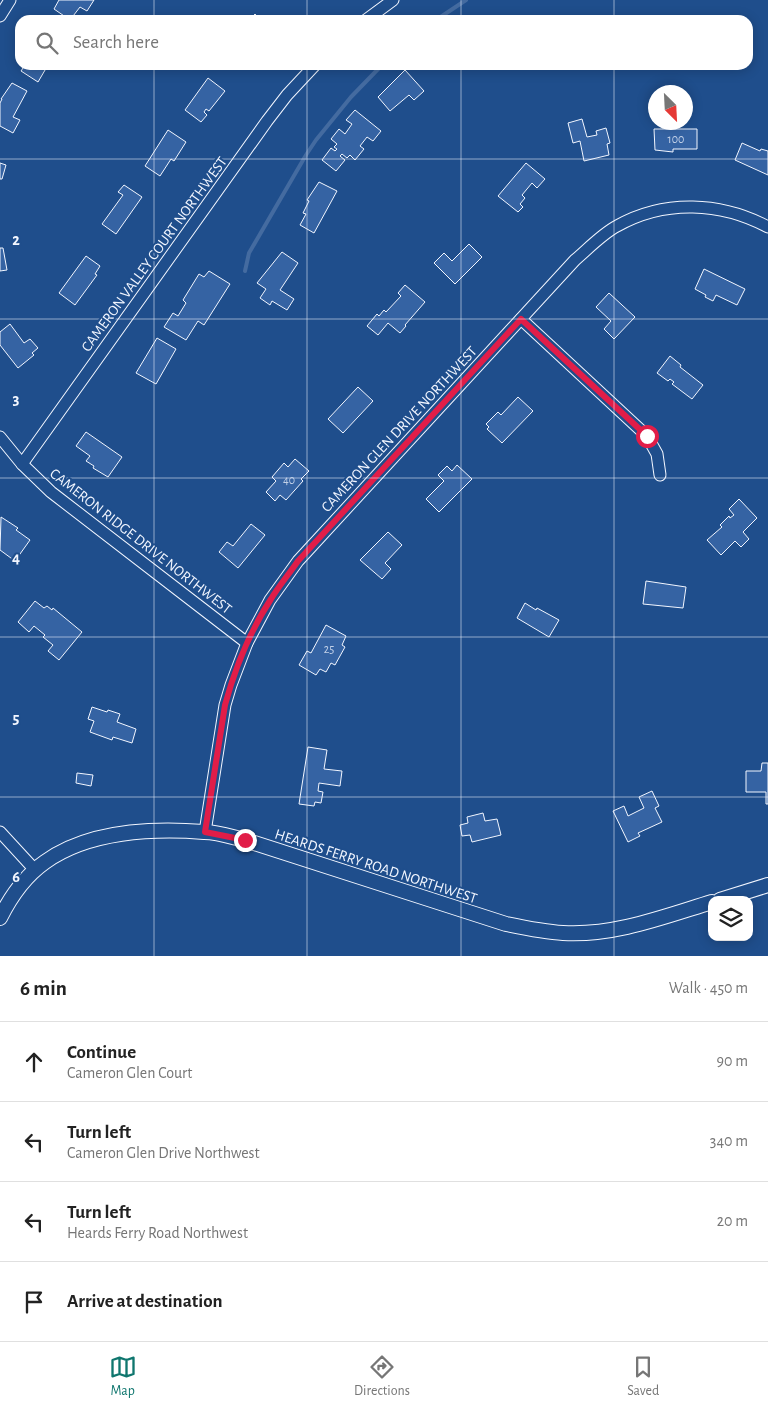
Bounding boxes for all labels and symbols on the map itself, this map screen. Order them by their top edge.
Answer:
north arrow [648,85,693,130]
house number: 100 [668,133,684,145]
street label: CAMERON VALLEY COURT NORTHWEST [79,154,230,354]
text: 2 [12,232,20,248]
street label: CAMERON GLEN DRIVE NORTHWEST [319,343,481,515]
text: 3 [13,391,20,407]
route start [636,425,659,448]
street label: CAMERON RIDGE DRIVE NORTHWEST [47,466,235,617]
house number: 40 [283,474,295,486]
text: 4 [12,550,20,566]
house number: 25 [324,643,334,655]
text: 5 [13,710,20,726]
street label: HEARDS FERRY ROAD NORTHWEST [273,827,480,907]
route end [234,829,257,852]
text: 6 [12,869,20,885]

